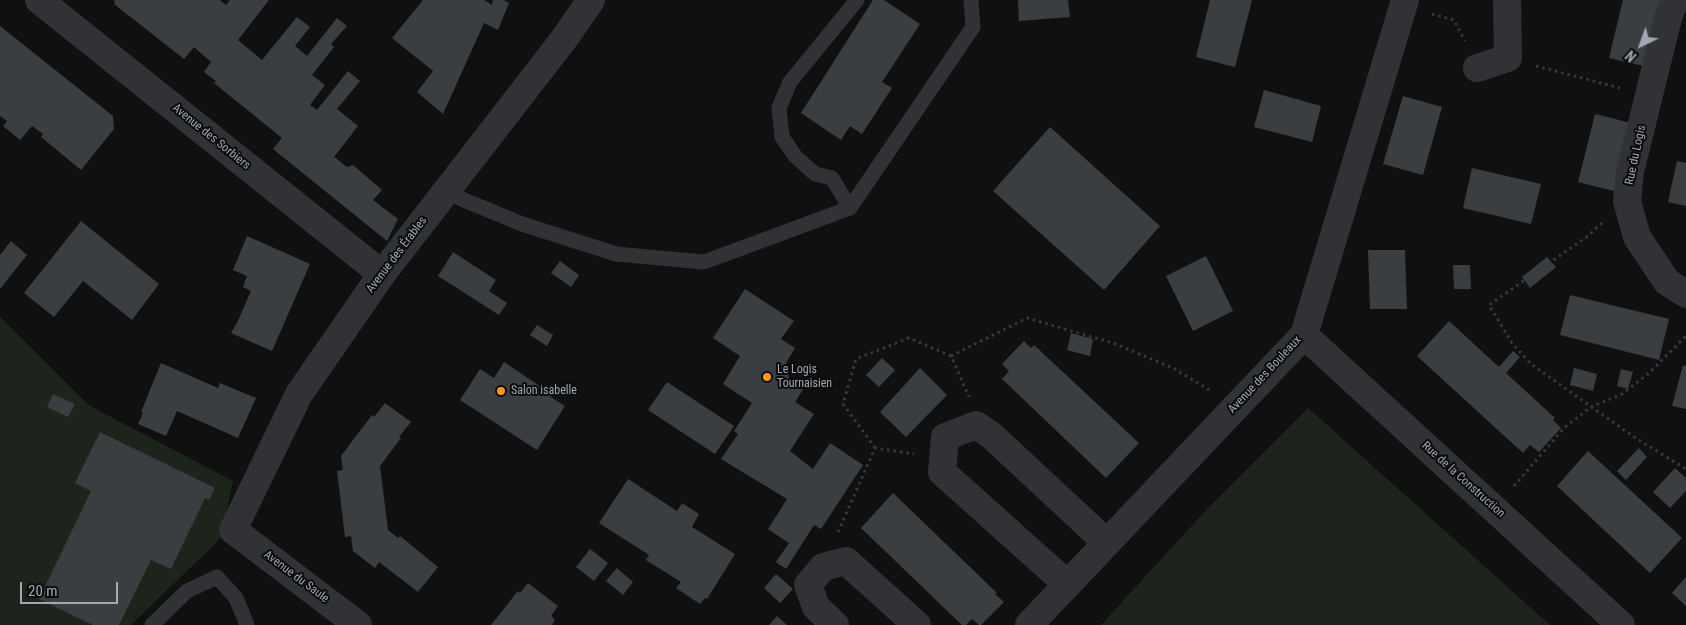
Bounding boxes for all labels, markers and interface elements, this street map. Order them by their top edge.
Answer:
north arrow [1616,20,1666,70]
text: N [1622,47,1640,65]
street label: Avenue des Sorbiers [169,101,253,173]
street label: Rue du Logis [1623,124,1649,186]
street label: Avenue des Érables [364,214,430,296]
street label: Avenue des Bouleaux [1225,333,1305,417]
place label: Le Logis Tournaisien [777,363,832,391]
marker: Le Logis Tournaisien [761,371,773,383]
place label: Salon isabelle [511,384,577,398]
marker: Salon isabelle [495,385,507,397]
street label: Rue de la Construction [1418,439,1508,521]
street label: Avenue du Saule [261,548,331,606]
scale bar [22,572,120,604]
text: 20 m [28,582,58,600]

